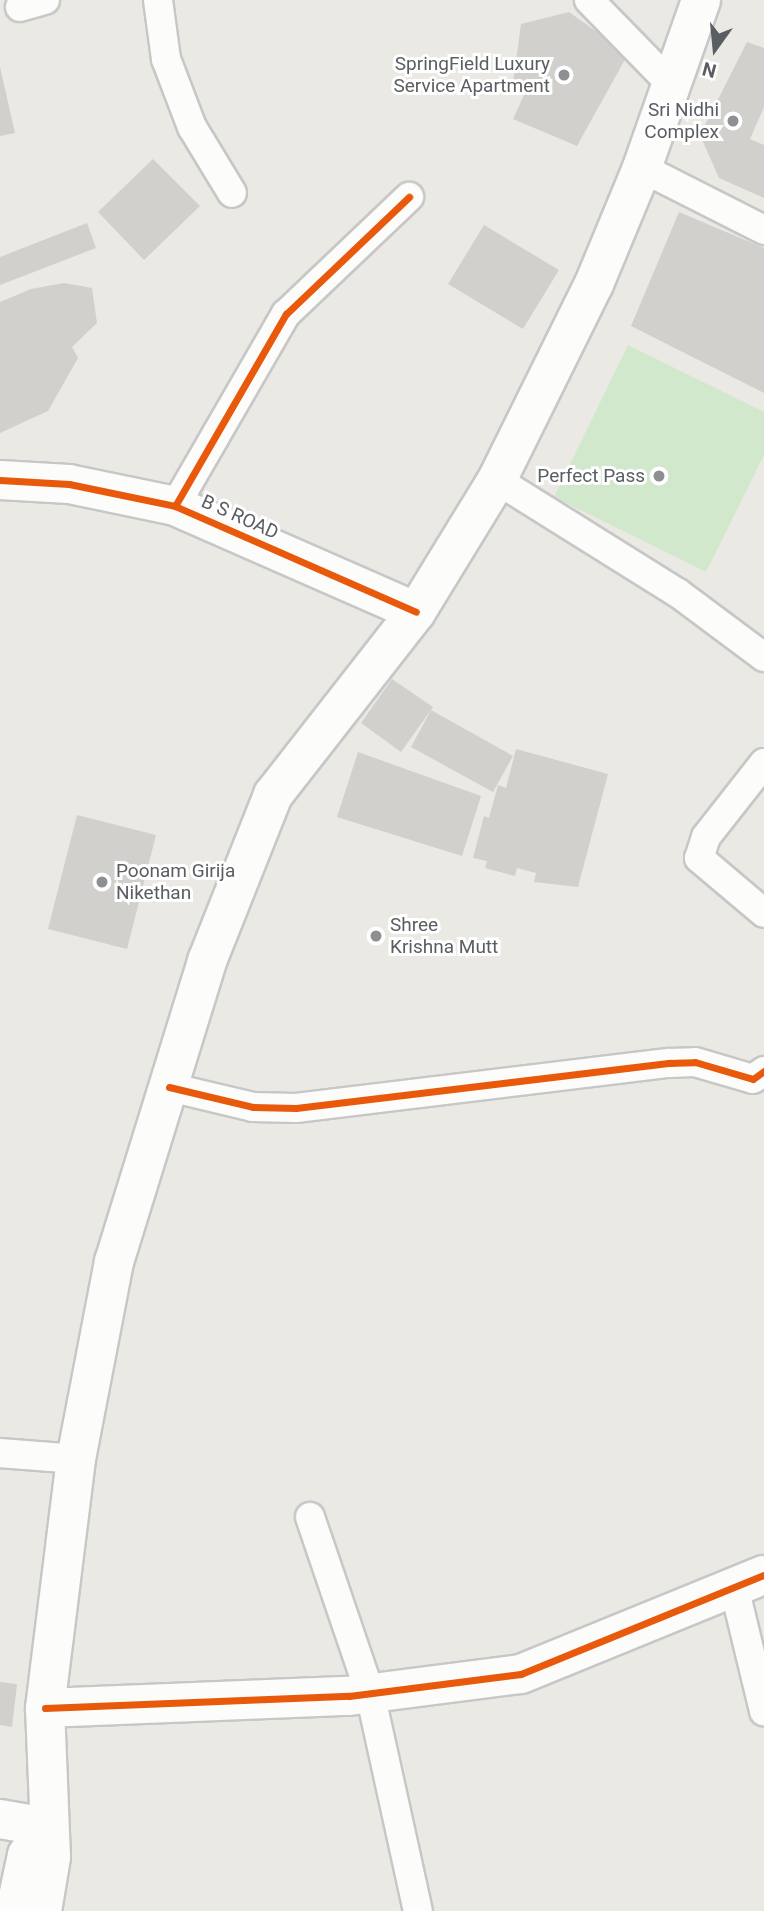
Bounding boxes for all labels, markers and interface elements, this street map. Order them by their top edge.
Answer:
north arrow [680,14,750,84]
place label: SpringField Luxury Service Apartment [394,53,550,97]
text: N [700,57,719,83]
marker: SpringField Luxury Service Apartment [556,67,572,83]
place label: Sri Nidhi Complex [644,99,719,143]
marker: Sri Nidhi Complex [725,113,741,129]
place label: Perfect Pass [537,465,645,487]
marker: Perfect Pass [651,468,667,484]
street label: B S ROAD [198,490,282,544]
place label: Poonam Girija Nikethan [116,860,235,904]
marker: Poonam Girija Nikethan [94,874,110,890]
place label: Shree Krishna Mutt [390,914,498,958]
marker: Shree Krishna Mutt [368,928,384,944]

